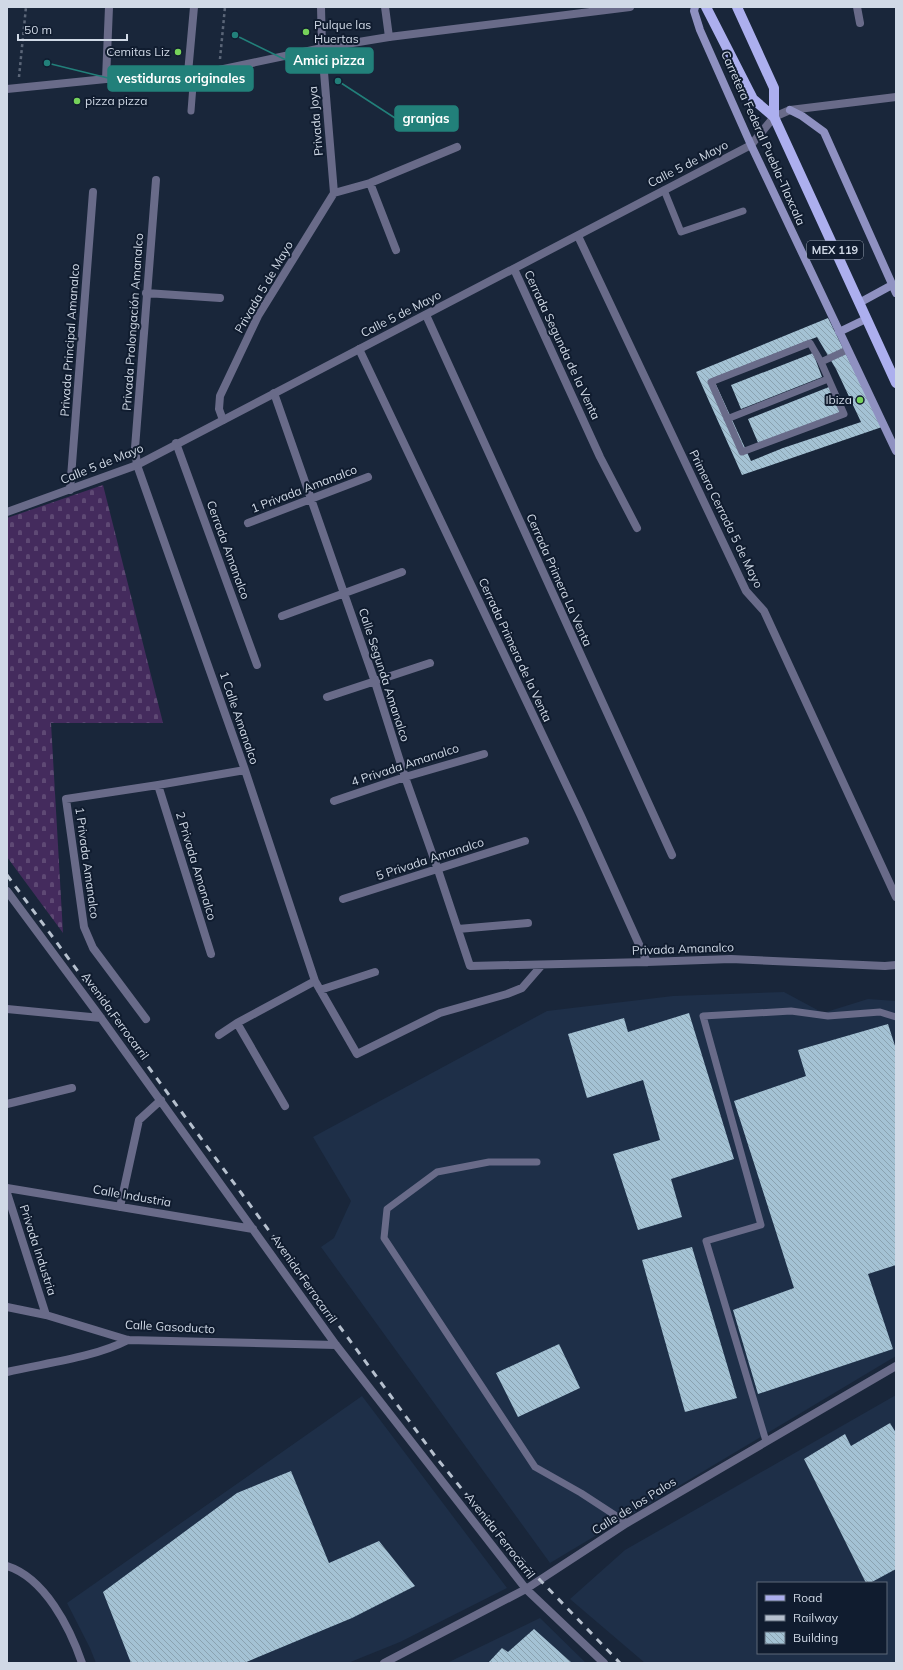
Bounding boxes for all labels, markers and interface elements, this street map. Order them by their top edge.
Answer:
scale bar [18,16,127,42]
place label: Pulque las Huertas [314,17,371,46]
text: 50 m [24,22,52,37]
marker: Pulque las Huertas [301,27,311,37]
place label: Cemitas Liz [106,44,170,59]
marker: Cemitas Liz [173,47,183,57]
callout: Amici pizza [286,48,373,73]
street label: Carretera Federal Puebla-Tlaxcala [718,48,809,227]
text: Amici pizza [293,52,365,68]
callout: vestiduras originales [108,66,253,91]
text: vestiduras originales [116,70,245,86]
street label: Privada Joya [305,85,326,157]
place label: pizza pizza [85,93,147,108]
marker: pizza pizza [72,96,82,106]
callout: granjas [395,106,458,131]
text: granjas [403,110,450,126]
street label: Calle 5 de Mayo [645,137,731,190]
street label: Privada Prolongación Amanalco [119,233,146,411]
street label: Privada 5 de Mayo [231,238,296,335]
road number: MEX 119 [807,241,863,259]
street label: Privada Principal Amanalco [57,263,82,417]
street label: Cerrada Segunda de la Venta [521,268,604,422]
street label: Calle 5 de Mayo [358,287,444,340]
place label: Ibiza [825,392,852,407]
marker: Ibiza [855,395,865,405]
street label: Calle 5 de Mayo [58,440,146,487]
street label: Primera Cerrada 5 de Mayo [686,447,767,591]
street label: 1 Privada Amanalco [249,461,359,516]
street label: Cerrada Amanalco [204,498,253,601]
street label: Cerrada Primera La Venta [523,511,596,649]
street label: Cerrada Primera de la Venta [475,575,555,724]
street label: Calle Segunda Amanalco [356,606,413,744]
street label: 1 Calle Amanalco [217,669,262,766]
street label: 4 Privada Amanalco [349,740,461,789]
street label: 1 Privada Amanalco [72,806,103,920]
street label: 2 Privada Amanalco [173,810,220,922]
street label: 5 Privada Amanalco [374,834,486,883]
street label: Privada Amanalco [632,939,734,958]
street label: Avenida Ferrocarril [79,969,152,1063]
street label: Calle Industria [92,1181,172,1210]
street label: Privada Industria [17,1203,60,1297]
street label: Avenida Ferrocarril [268,1231,341,1326]
street label: Calle Gasoducto [124,1317,216,1336]
street label: Calle de los Palos [589,1474,679,1538]
street label: Avenida Ferrocarril [462,1490,539,1582]
legend [757,1582,887,1654]
text: Road [793,1590,822,1605]
text: Railway [793,1610,839,1625]
text: Building [793,1630,838,1645]

